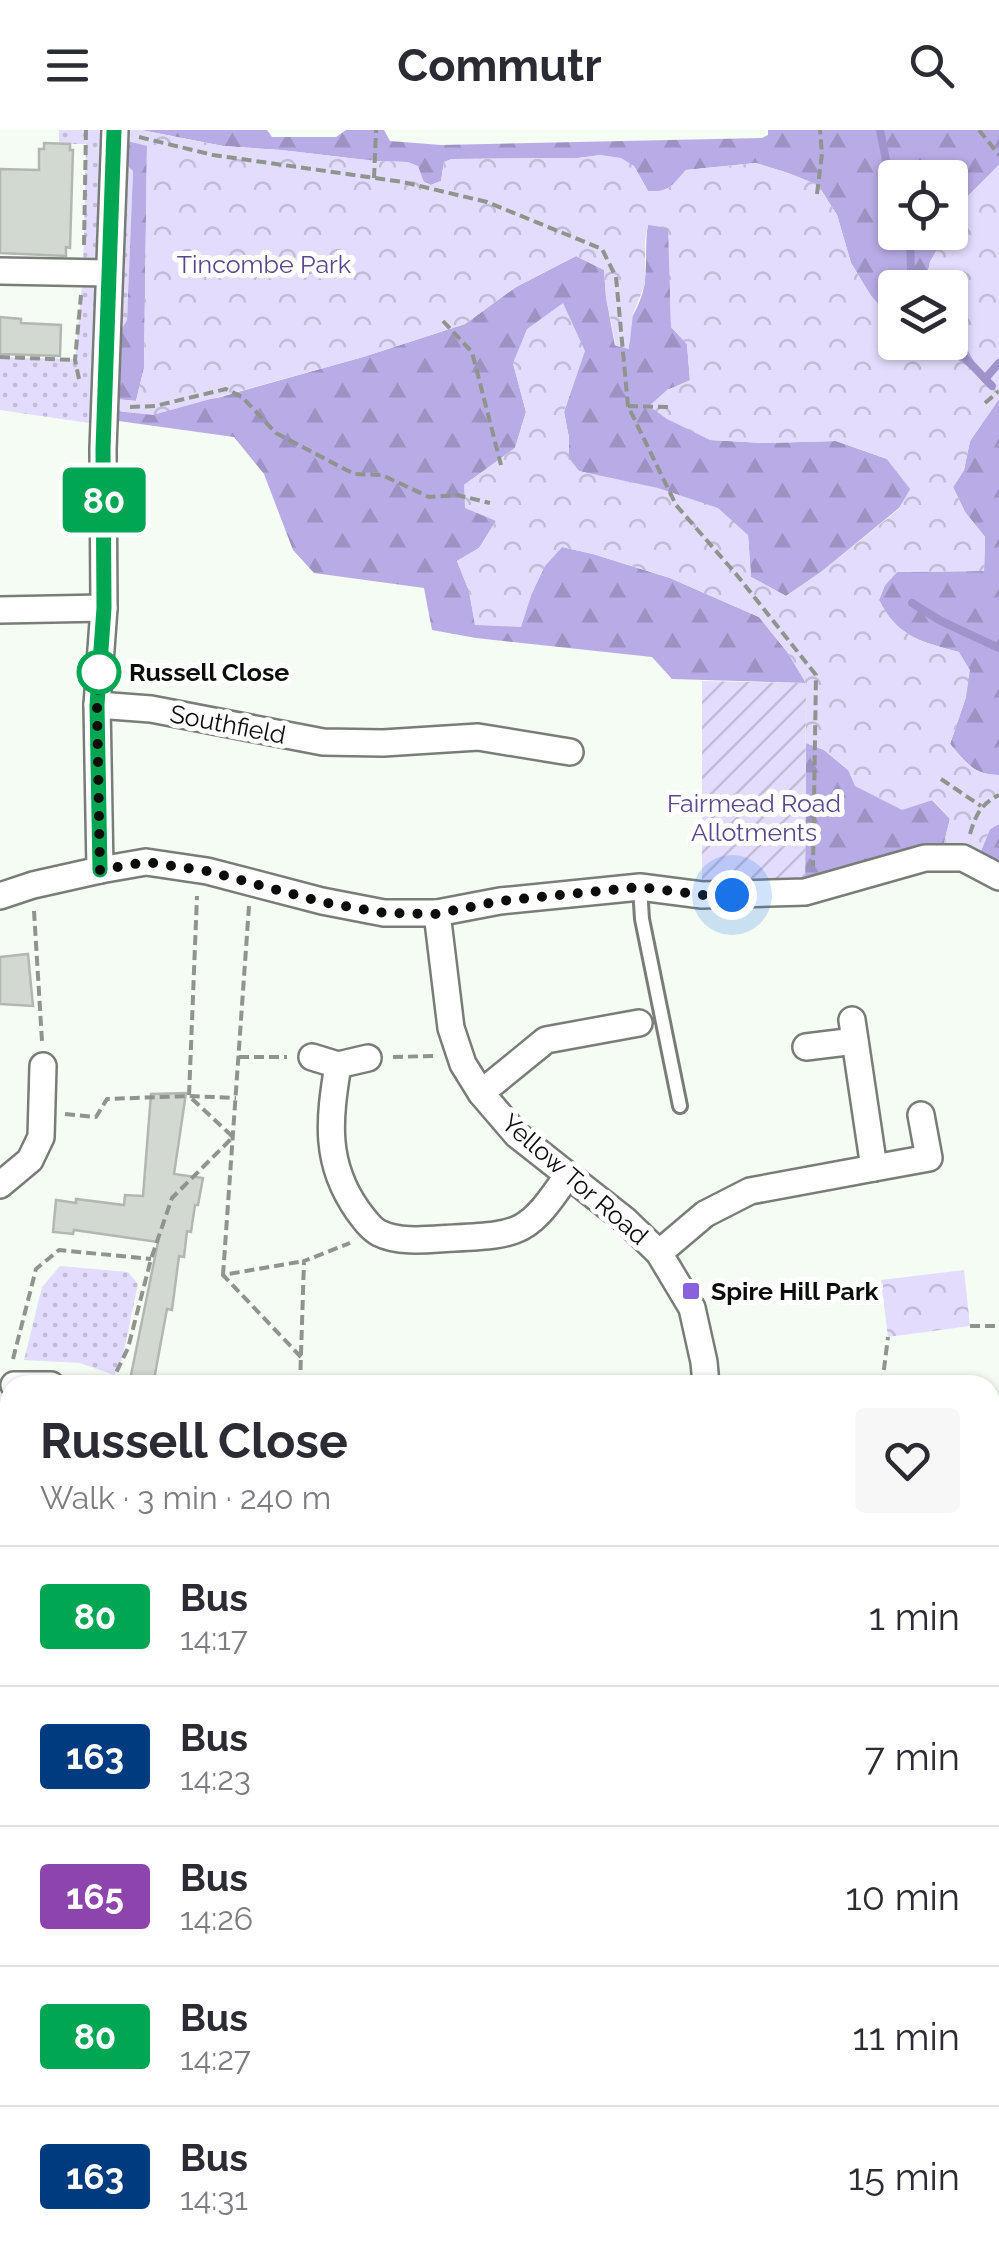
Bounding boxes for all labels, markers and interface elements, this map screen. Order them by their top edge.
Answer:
icon: menu [40,38,95,93]
icon: search [904,38,959,93]
text: Commutr [397,39,602,92]
map controls [878,160,968,360]
button: locate [878,160,968,250]
park label: Tincombe Park [177,249,352,279]
button: layers [878,270,968,360]
line badge: 80 [59,468,149,532]
text: 80 [83,480,125,521]
marker: Russell Close [78,651,120,693]
place label: Russell Close [129,657,289,687]
street label: Southfield [168,698,288,750]
park label: Fairmead Road Allotments [667,788,841,847]
your location [707,870,757,920]
street label: Yellow Tor Road [496,1107,654,1251]
place label: Spire Hill Park [711,1276,880,1306]
marker: Spire Hill Park [680,1280,702,1302]
button: heart [855,1408,960,1513]
text: Russell Close [40,1413,348,1469]
text: Walk · 3 min · 240 m [40,1479,331,1516]
text: Bus [180,1575,248,1620]
text: 1 min [869,1594,960,1639]
text: 80 [74,1596,116,1637]
text: 14:17 [180,1620,248,1657]
text: Bus [180,1715,248,1760]
text: 7 min [865,1734,960,1779]
text: 163 [66,1736,124,1777]
text: 14:23 [180,1760,251,1797]
text: Bus [180,1855,248,1900]
text: 10 min [845,1874,960,1919]
text: 165 [66,1876,124,1917]
text: 14:26 [180,1900,253,1937]
text: Bus [180,1995,248,2040]
text: 11 min [852,2014,960,2059]
text: 80 [74,2016,116,2057]
text: 14:27 [180,2040,251,2077]
text: Bus [180,2135,248,2180]
text: 15 min [848,2154,960,2199]
text: 163 [66,2156,124,2197]
text: 14:31 [180,2180,248,2217]

